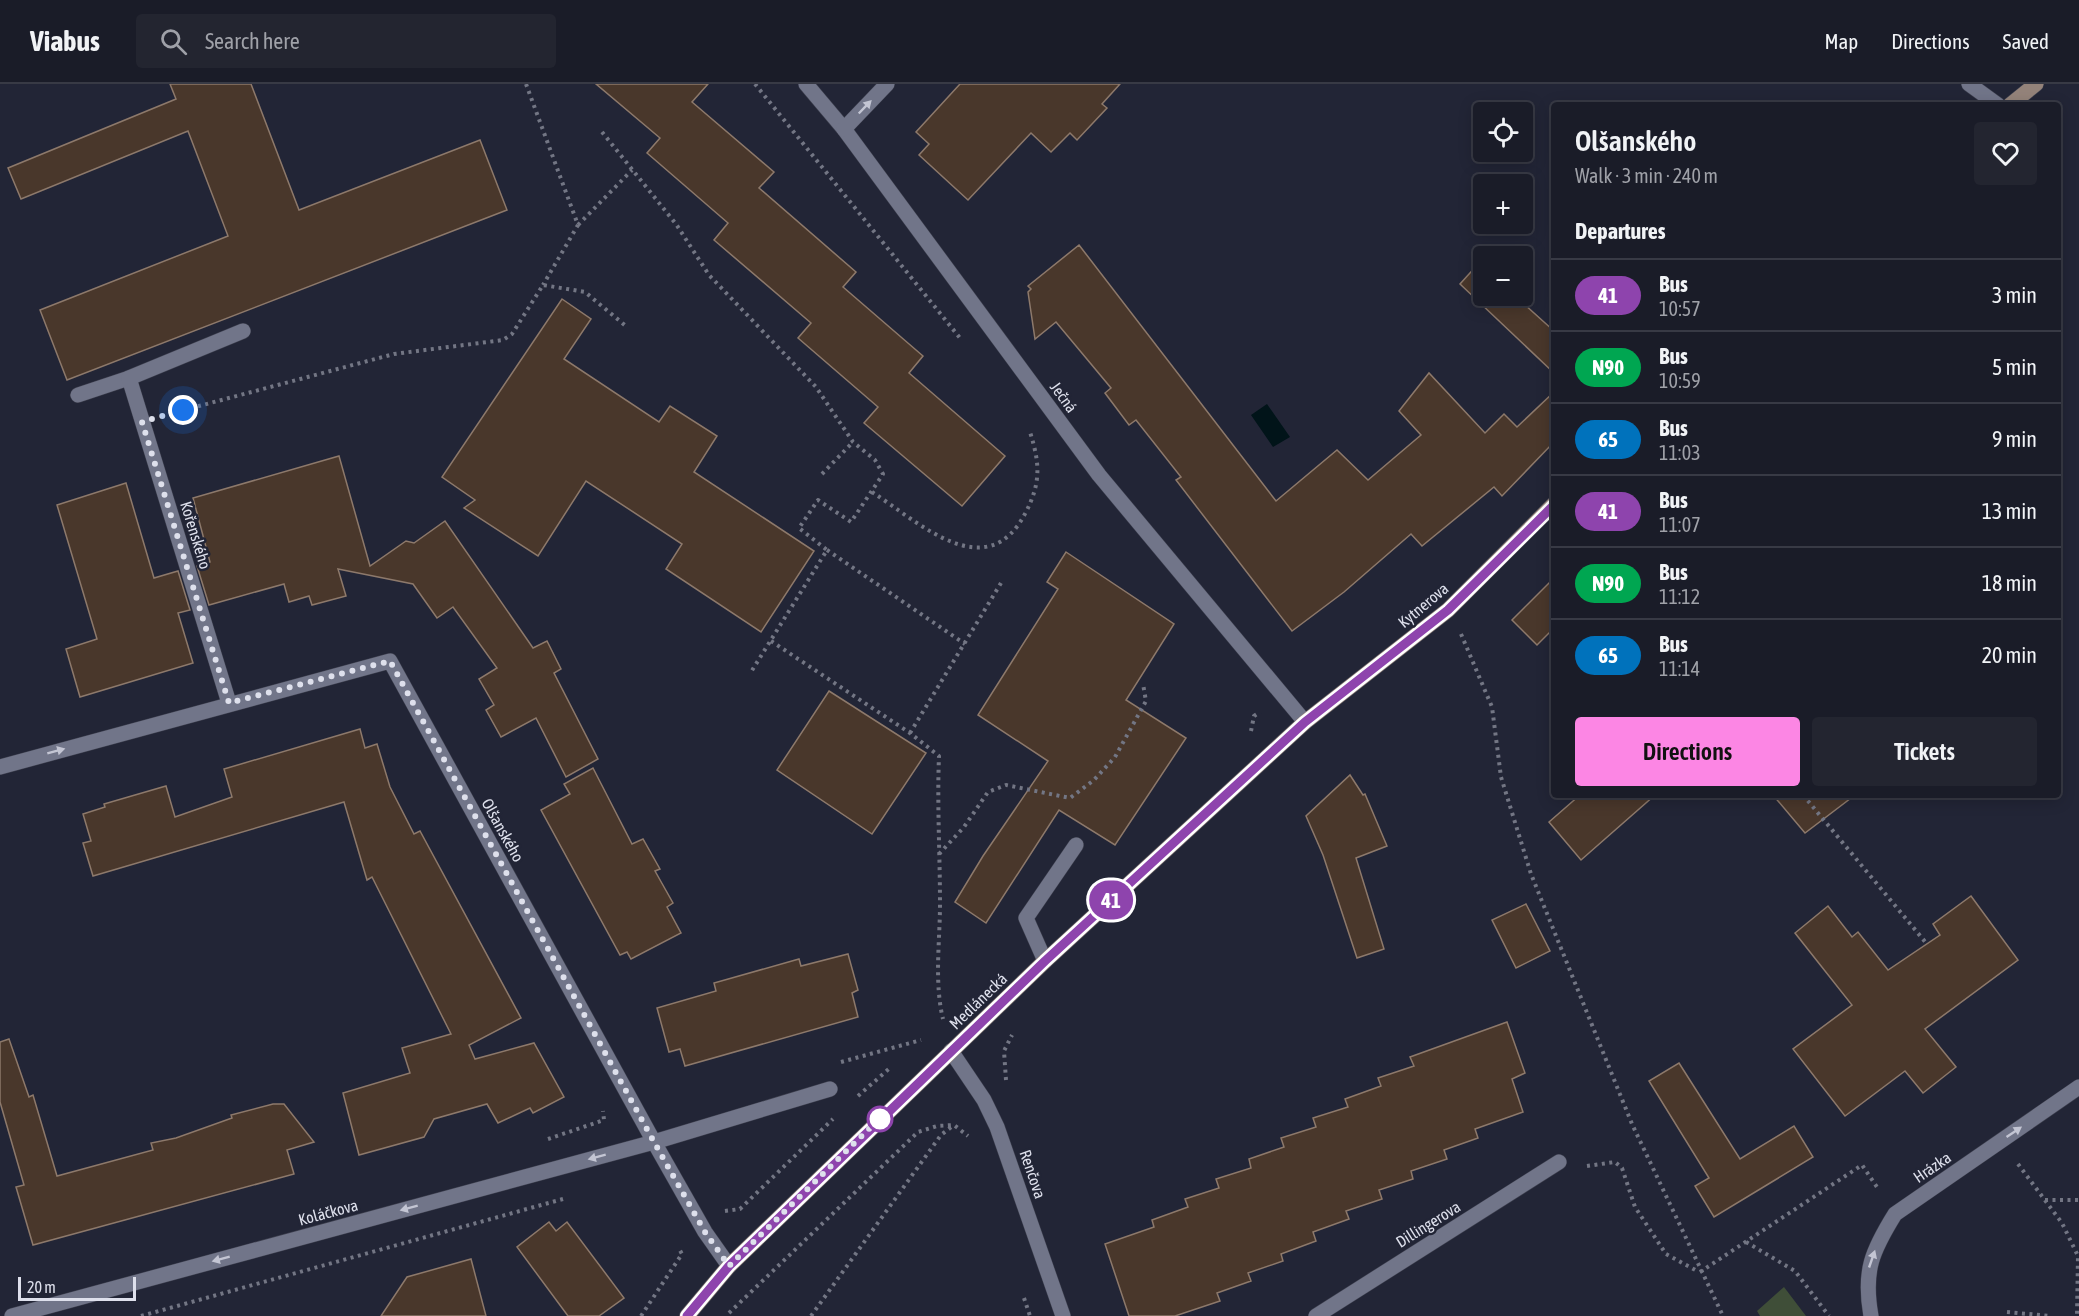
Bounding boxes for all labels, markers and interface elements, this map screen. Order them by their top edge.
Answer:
search box [136,14,556,68]
text: Viabus [30,25,100,57]
icon: search [157,25,190,58]
text: Search here [205,28,300,54]
text: Map [1824,29,1858,53]
text: Directions [1891,29,1970,53]
text: Saved [2003,29,2049,53]
one-way arrow [858,100,872,114]
map controls [1473,102,1533,306]
button: locate [1473,102,1533,162]
button: heart [1974,122,2037,185]
text: Olšanského [1575,125,1696,157]
text: Walk · 3 min · 240 m [1575,164,1718,187]
button: + [1473,174,1533,234]
text: Departures [1575,218,1665,244]
button: − [1473,246,1533,306]
text: Bus [1659,271,1688,297]
text: 3 min [1992,282,2037,308]
text: 41 [1598,283,1618,307]
text: 10:57 [1659,297,1701,320]
text: Bus [1659,343,1688,369]
text: 5 min [1992,354,2037,380]
text: N90 [1592,355,1624,379]
text: 10:59 [1659,369,1701,392]
street label: Ječná [1047,378,1081,416]
your location [168,395,198,425]
text: Bus [1659,415,1688,441]
text: 9 min [1992,426,2037,452]
text: 65 [1598,427,1618,451]
text: 11:03 [1659,441,1701,464]
text: Bus [1659,487,1688,513]
text: 13 min [1982,498,2037,524]
street label: Kořenského [177,499,215,571]
text: 41 [1598,499,1618,523]
text: 11:07 [1659,513,1701,536]
text: Bus [1659,559,1688,585]
text: 18 min [1982,570,2037,596]
text: N90 [1592,571,1624,595]
street label: Kytnerova [1394,579,1452,632]
text: 11:12 [1659,585,1700,608]
text: Bus [1659,631,1688,657]
text: 20 min [1982,642,2037,668]
text: 65 [1598,643,1618,667]
text: 11:14 [1659,657,1700,680]
button: Directions [1575,717,1800,786]
button: Tickets [1812,717,2037,786]
one-way arrow [48,746,66,755]
street label: Olšanského [478,795,528,865]
line badge: 41 [1084,880,1138,920]
text: 41 [1101,888,1121,912]
street label: Medlánecká [946,969,1010,1033]
unlabelled marker [867,1106,893,1132]
one-way arrow [2005,1126,2021,1138]
street label: Renčova [1016,1147,1050,1201]
street label: Hrázka [1910,1148,1954,1186]
one-way arrow [588,1153,606,1163]
street label: Koláčkova [296,1195,360,1229]
street label: Dillingerova [1393,1197,1464,1252]
one-way arrow [400,1204,418,1214]
one-way arrow [1867,1249,1877,1267]
one-way arrow [212,1255,230,1265]
scale bar [18,1274,136,1302]
text: 20 m [27,1278,56,1296]

